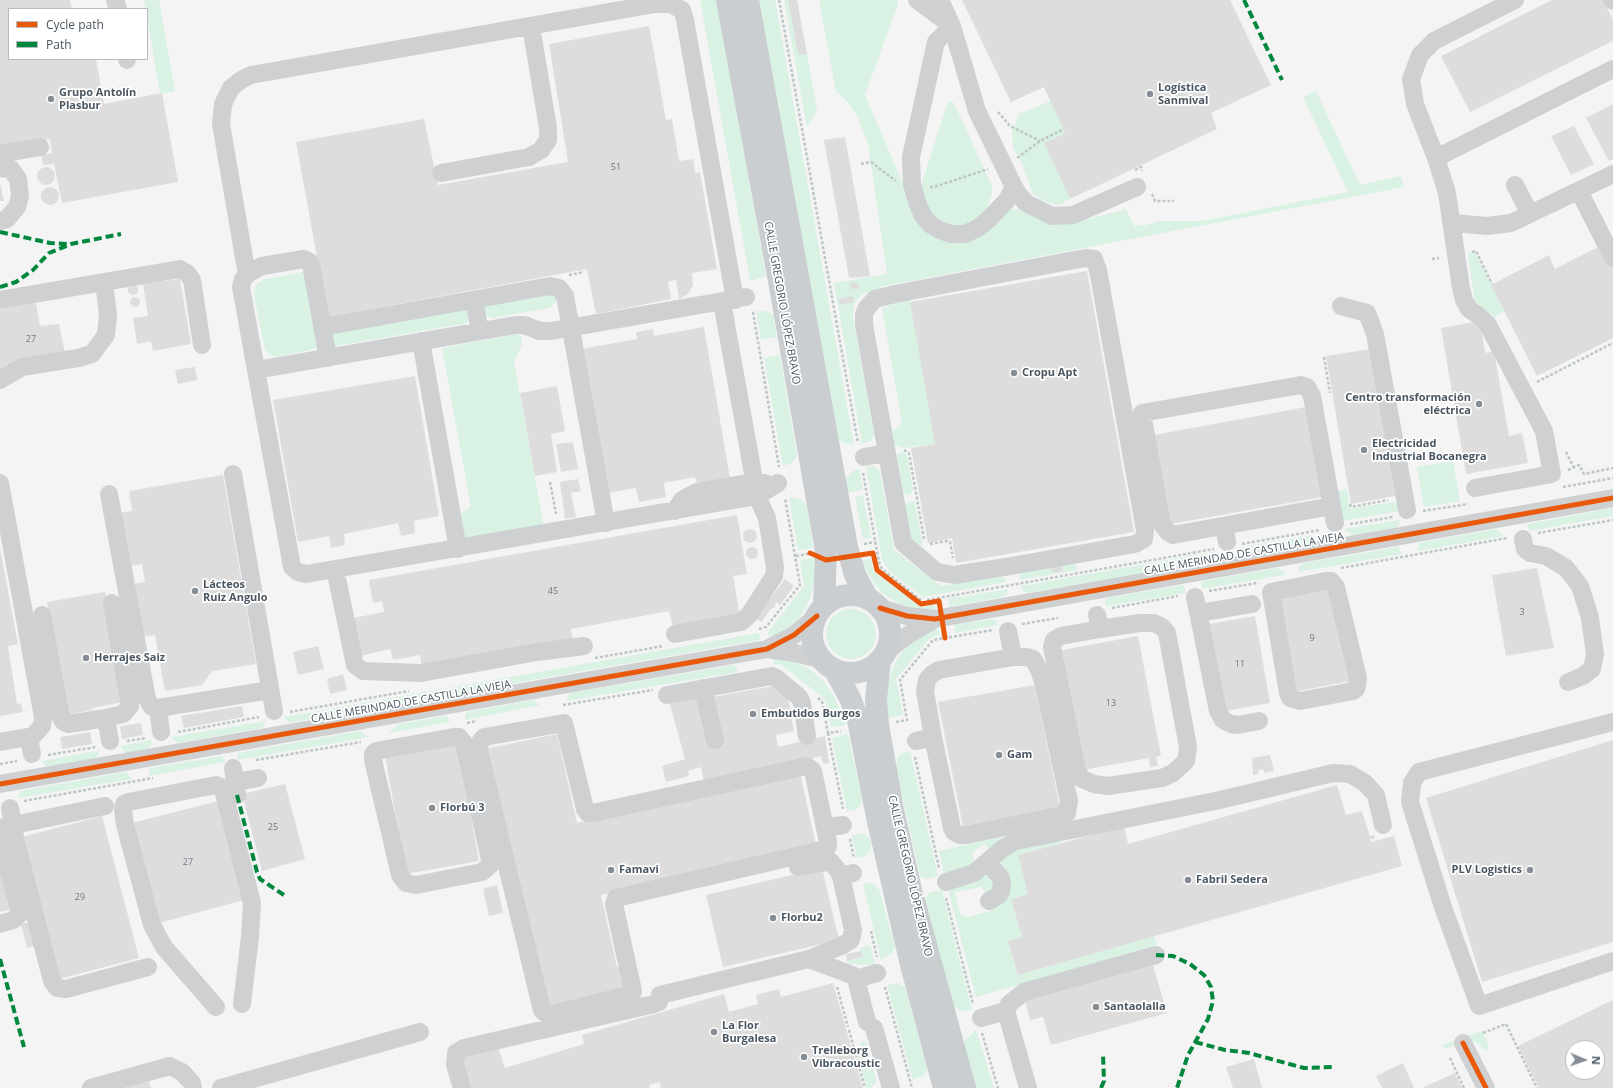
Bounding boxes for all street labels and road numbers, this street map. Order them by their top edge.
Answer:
street label: CALLE GREGORIO LÓPEZ BRAVO [761,221,803,385]
street label: CALLE MERINDAD DE CASTILLA LA VIEJA [1143,530,1345,578]
street label: CALLE MERINDAD DE CASTILLA LA VIEJA [310,678,512,726]
street label: CALLE GREGORIO LÓPEZ BRAVO [885,794,935,958]

